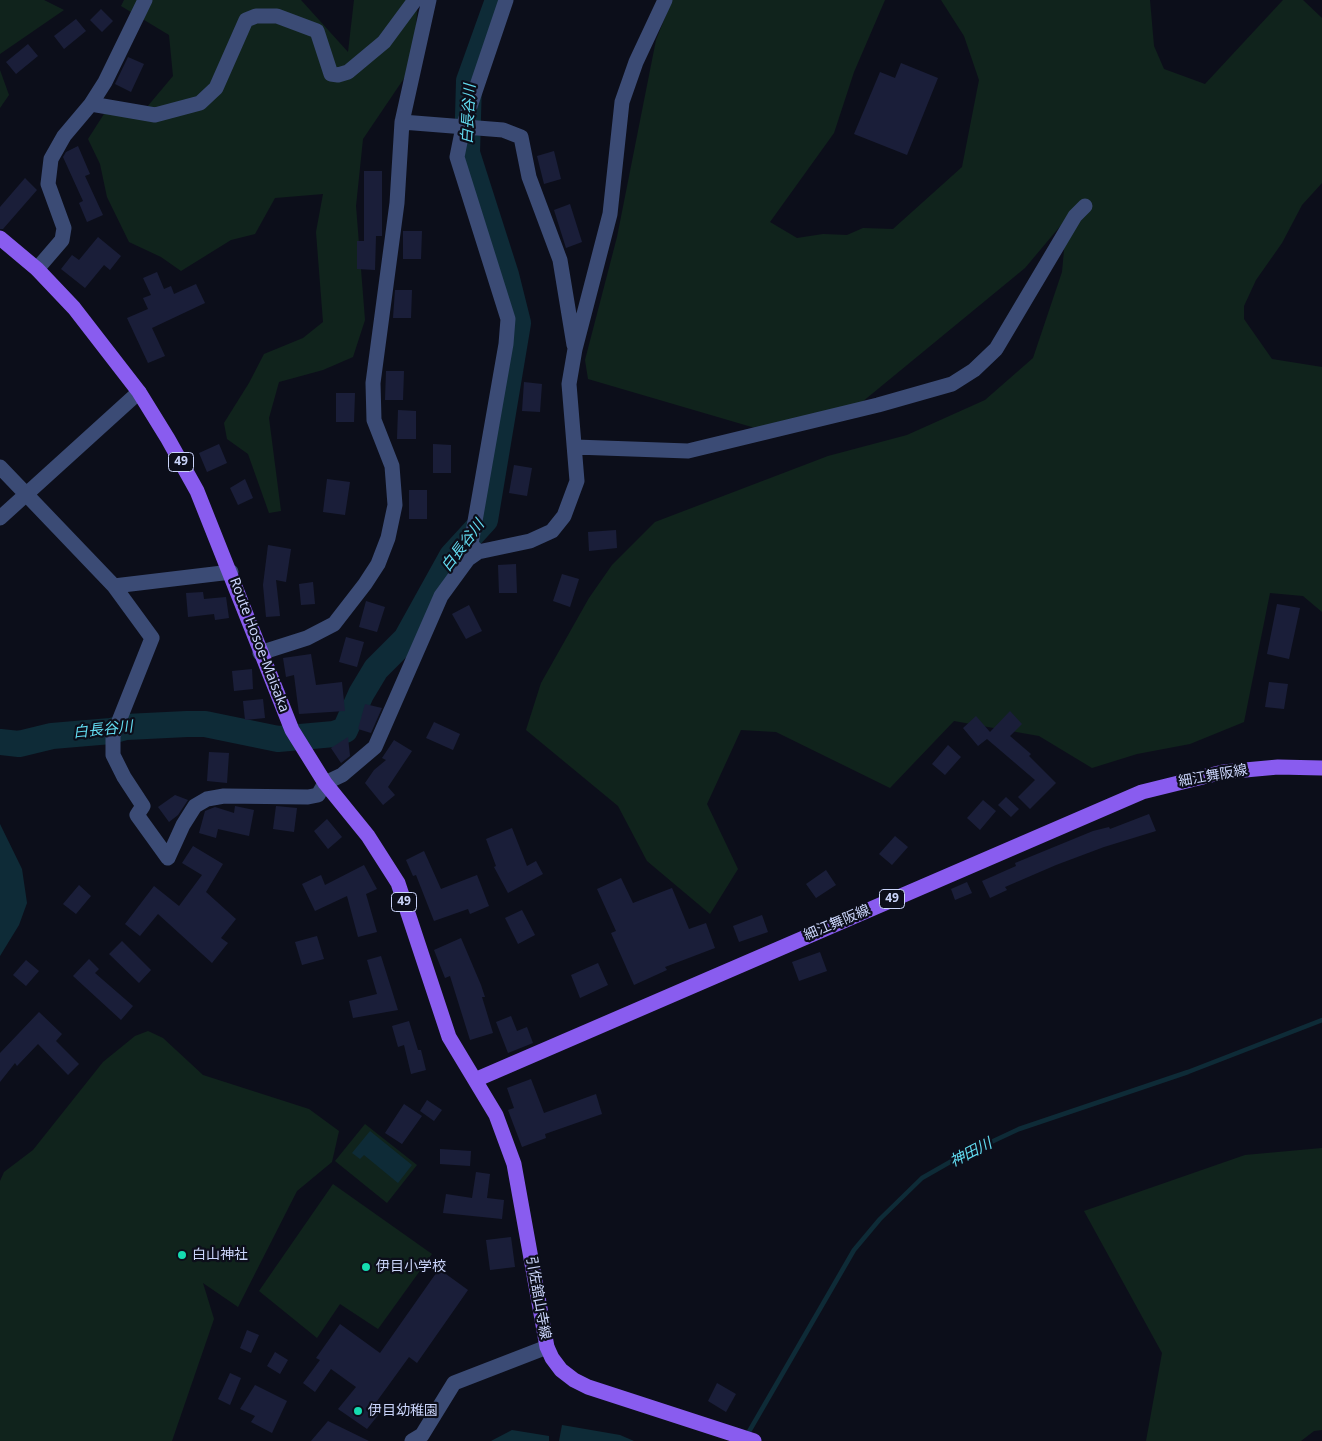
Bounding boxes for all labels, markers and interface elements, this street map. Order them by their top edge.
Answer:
water label: 白長谷川 [458,84,480,144]
road number: 49 [168,452,194,472]
water label: 白長谷川 [438,517,488,575]
street label: Route Hosoe-Maisaka [226,575,292,715]
water label: 白長谷川 [72,718,134,742]
street label: 細江舞阪線 [1177,762,1249,790]
road number: 49 [880,890,904,909]
road number: 49 [392,892,416,912]
street label: 細江舞阪線 [802,902,872,944]
water label: 神田川 [947,1135,995,1171]
place label: 白山神社 [192,1247,248,1263]
marker: 白山神社 [176,1249,188,1261]
street label: 引佐舘山寺線 [522,1255,554,1341]
place label: 伊目小学校 [376,1259,446,1275]
marker: 伊目小学校 [360,1261,372,1273]
place label: 伊目幼稚園 [368,1403,438,1419]
marker: 伊目幼稚園 [352,1405,364,1417]

